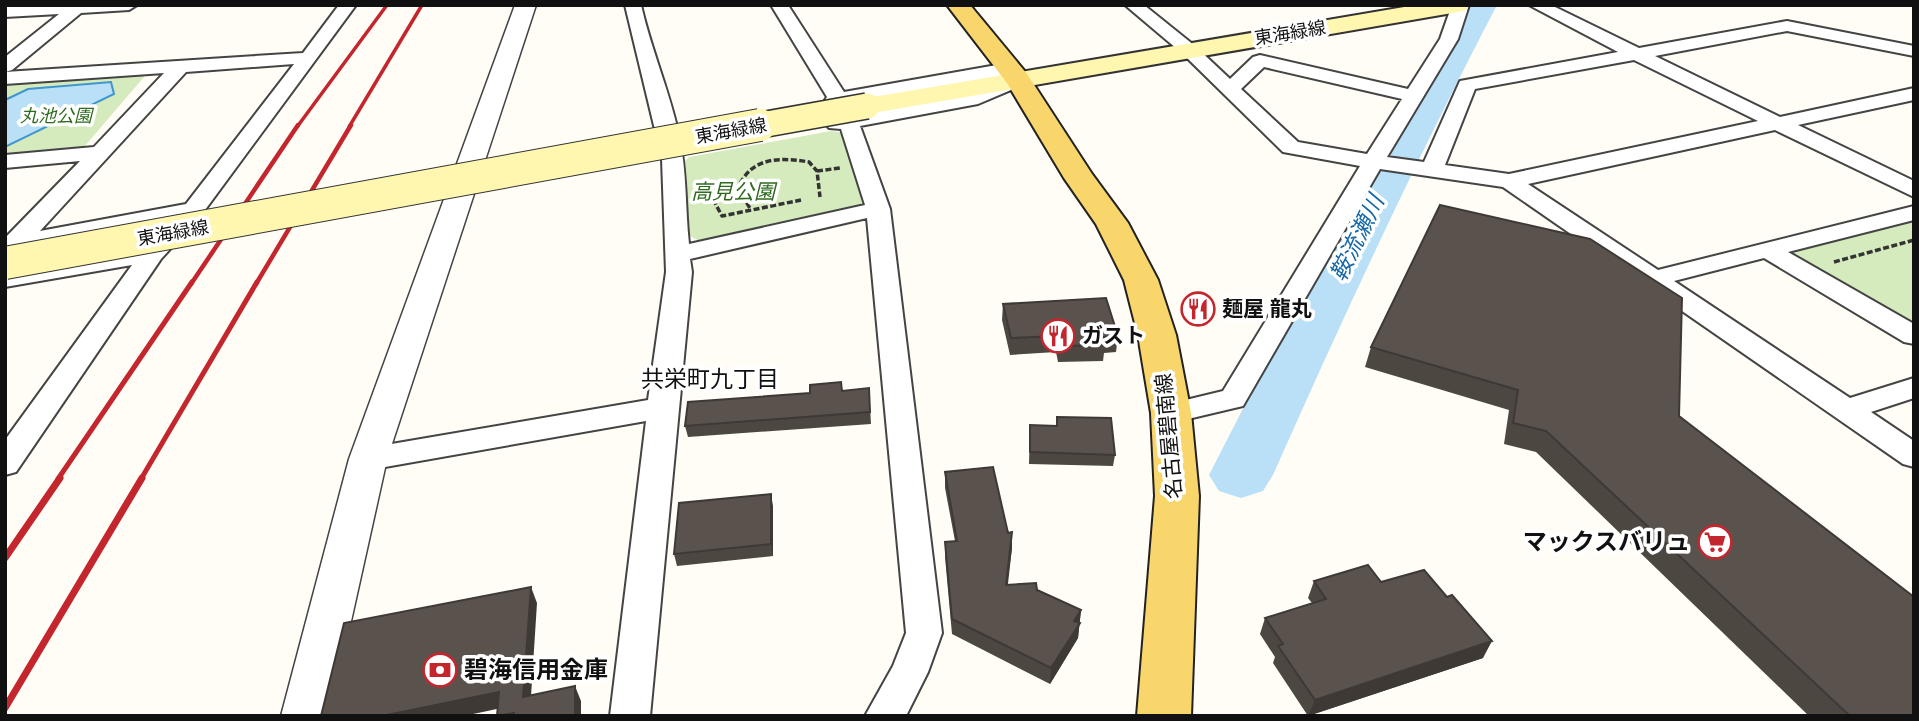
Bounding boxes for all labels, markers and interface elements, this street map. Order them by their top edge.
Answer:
street label: 東海緑線 [1252,15,1327,49]
park label: 丸池公園 [20,103,95,127]
street label: 東海緑線 [693,112,768,148]
park label: 高見公園 [691,177,778,205]
water label: 鞍流瀬川 [1322,187,1392,286]
street label: 東海緑線 [135,214,210,250]
restaurant icon: 麺屋 龍丸 [1179,290,1217,328]
place label: 麺屋 龍丸 [1222,294,1312,322]
restaurant icon: ガスト [1039,317,1077,355]
place label: ガスト [1082,321,1145,349]
district label: 共栄町九丁目 [641,363,779,394]
street label: 名古屋碧南線 [1149,372,1187,500]
supermarket icon: マックスバリュ [1696,523,1734,561]
place label: マックスバリュ [1523,525,1690,557]
bank icon: 碧海信用金庫 [421,651,459,689]
place label: 碧海信用金庫 [464,653,608,685]

